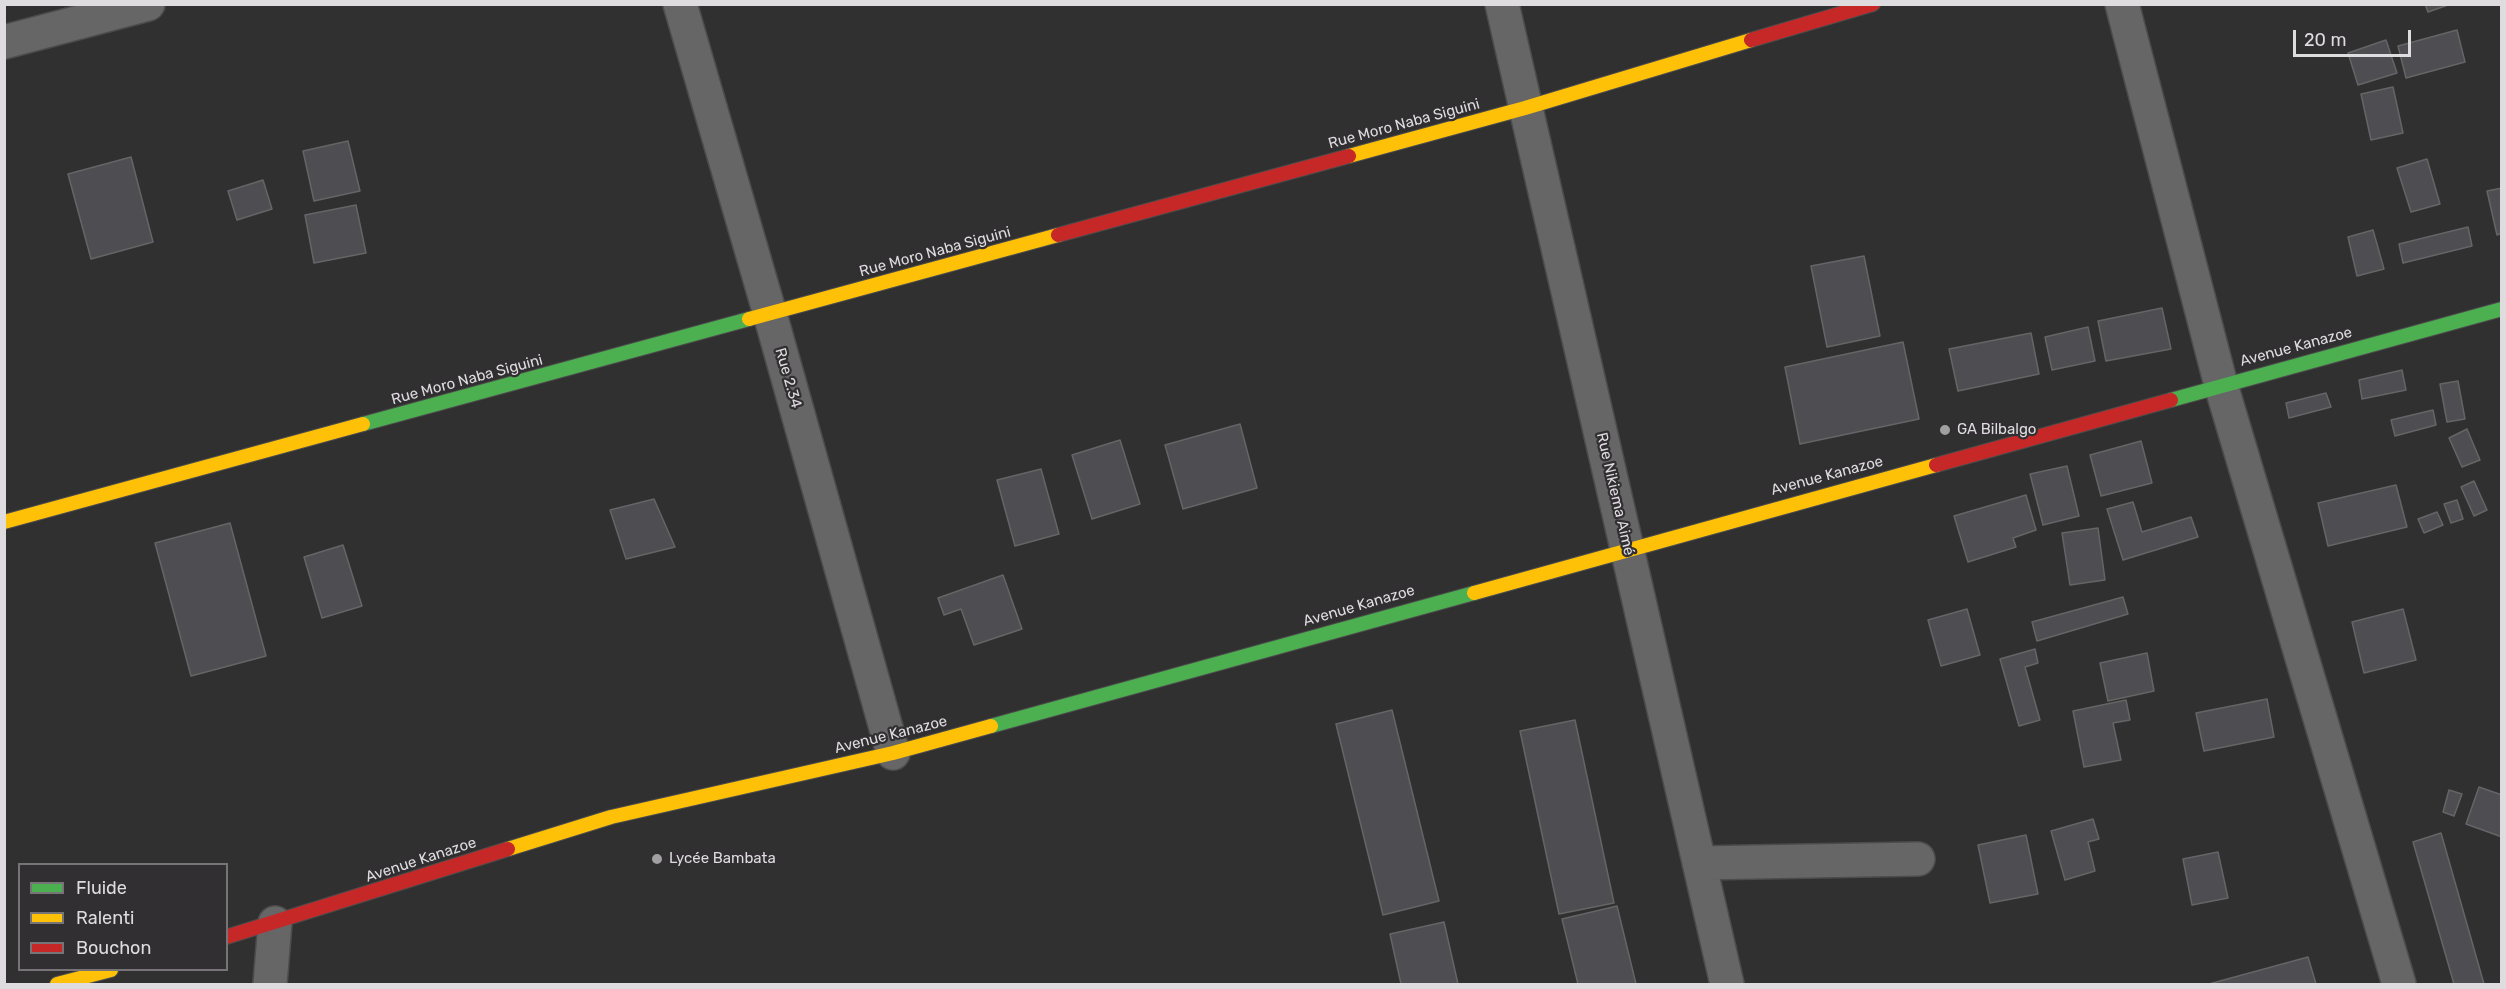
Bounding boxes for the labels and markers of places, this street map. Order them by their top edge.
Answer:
place label: GA Bilbalgo [1957,421,2036,439]
marker: GA Bilbalgo [1938,423,1952,437]
place label: Lycée Bambata [669,850,776,868]
marker: Lycée Bambata [650,852,664,866]

